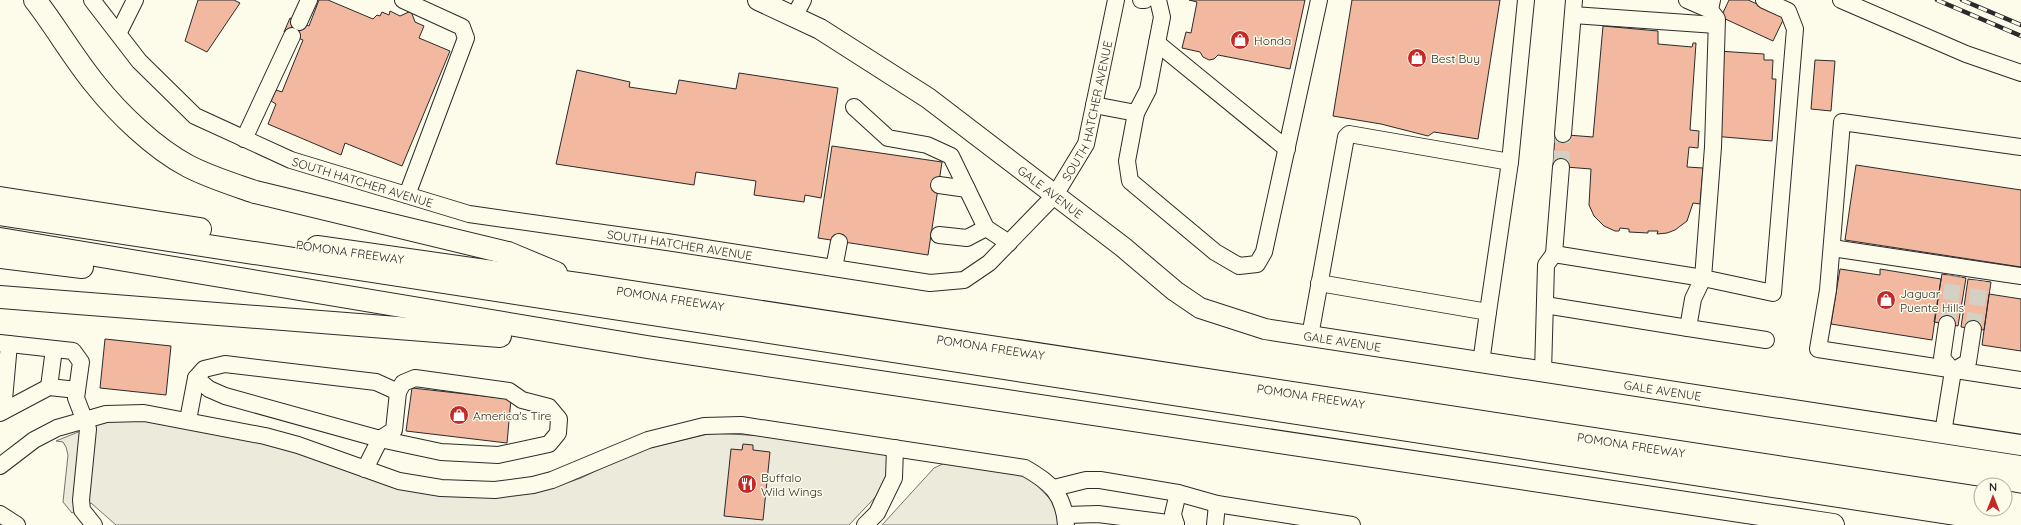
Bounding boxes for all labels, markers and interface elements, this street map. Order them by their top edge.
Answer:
shop icon: Honda [1229,29,1251,51]
place label: Honda [1254,33,1291,48]
street label: SOUTH HATCHER AVENUE [1058,39,1115,183]
shop icon: Best Buy [1406,47,1428,69]
place label: Best Buy [1431,51,1480,66]
street label: SOUTH HATCHER AVENUE [290,153,435,210]
street label: GALE AVENUE [1015,162,1086,222]
street label: SOUTH HATCHER AVENUE [606,226,754,263]
street label: POMONA FREEWAY [295,237,405,267]
street label: POMONA FREEWAY [615,282,726,314]
place label: Jaguar Puente Hills [1900,286,1964,315]
shop icon: Jaguar Puente Hills [1875,289,1897,311]
street label: GALE AVENUE [1303,328,1382,354]
street label: POMONA FREEWAY [936,331,1046,363]
street label: GALE AVENUE [1623,377,1703,403]
street label: POMONA FREEWAY [1256,380,1366,411]
shop icon: America's Tire [448,404,470,426]
place label: America's Tire [473,408,552,423]
street label: POMONA FREEWAY [1576,429,1687,460]
place label: Buffalo Wild Wings [761,470,823,499]
restaurant icon: Buffalo Wild Wings [736,473,758,495]
north arrow [1973,477,2013,517]
text: N [1989,480,1997,494]

